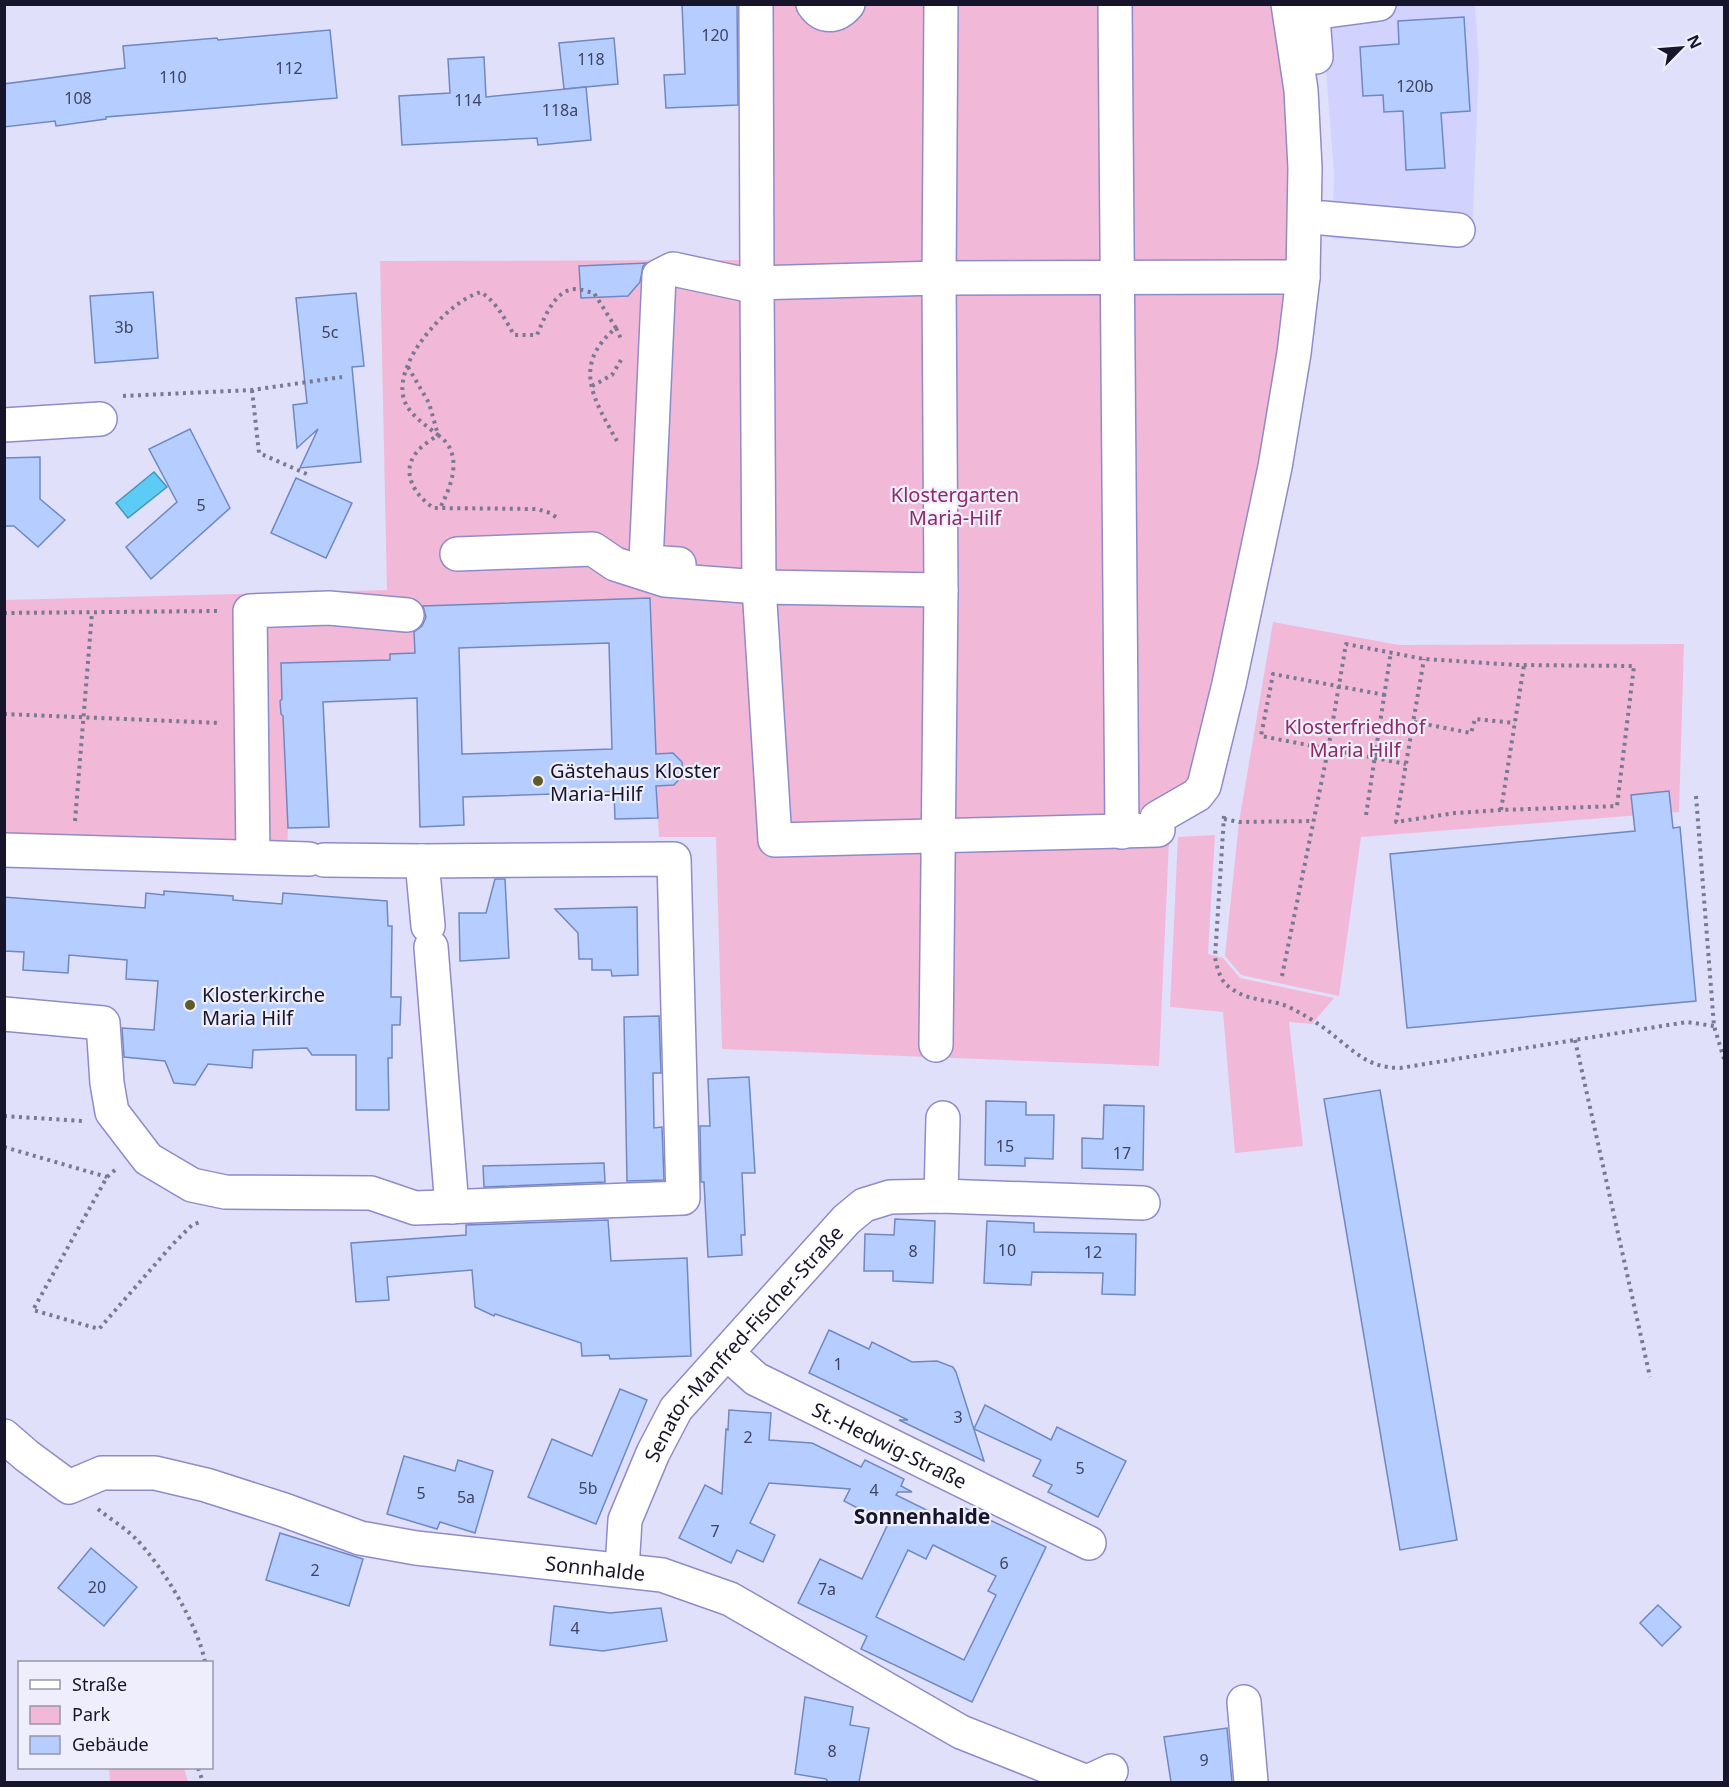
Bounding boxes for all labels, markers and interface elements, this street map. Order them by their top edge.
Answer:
north arrow [1651,18,1711,78]
house number: 120 [701,24,729,46]
text: N [1682,31,1707,52]
house number: 118 [577,48,605,70]
house number: 112 [275,57,303,79]
house number: 110 [159,66,187,88]
house number: 120b [1396,75,1434,97]
house number: 108 [64,87,92,109]
house number: 114 [454,89,482,111]
house number: 118a [542,99,578,121]
house number: 3b [115,316,134,338]
house number: 5c [322,321,339,343]
park label: Klostergarten Maria-Hilf [891,481,1019,531]
house number: 5 [196,494,206,516]
park label: Klosterfriedhof Maria Hilf [1284,713,1427,763]
place label: Gästehaus Kloster Maria-Hilf [550,757,721,807]
marker: Gästehaus Kloster Maria-Hilf [531,774,545,788]
place label: Klosterkirche Maria Hilf [202,981,325,1031]
marker: Klosterkirche Maria Hilf [183,998,197,1012]
house number: 15 [996,1135,1014,1157]
house number: 17 [1113,1142,1131,1164]
street label: Senator-Manfred-Fischer-Straße [637,1219,849,1466]
house number: 10 [998,1239,1016,1261]
house number: 8 [908,1240,918,1262]
house number: 12 [1084,1241,1102,1263]
house number: 1 [833,1353,843,1375]
street label: St.-Hedwig-Straße [808,1395,972,1494]
house number: 3 [953,1406,963,1428]
house number: 2 [743,1426,753,1448]
house number: 5 [1075,1457,1085,1479]
house number: 5b [579,1477,598,1499]
house number: 4 [869,1479,879,1501]
house number: 5 [416,1482,426,1504]
house number: 5a [457,1486,475,1508]
district label: Sonnenhalde [854,1502,990,1530]
house number: 7 [710,1520,720,1542]
street label: Sonnhalde [544,1549,646,1587]
house number: 6 [999,1552,1009,1574]
house number: 2 [310,1559,320,1581]
house number: 20 [88,1576,106,1598]
house number: 7a [818,1578,836,1600]
house number: 4 [570,1617,580,1639]
legend [18,1661,213,1769]
text: Straße [72,1672,127,1696]
text: Park [72,1702,110,1726]
text: Gebäude [72,1732,149,1756]
house number: 8 [827,1740,837,1762]
house number: 9 [1199,1749,1209,1771]

